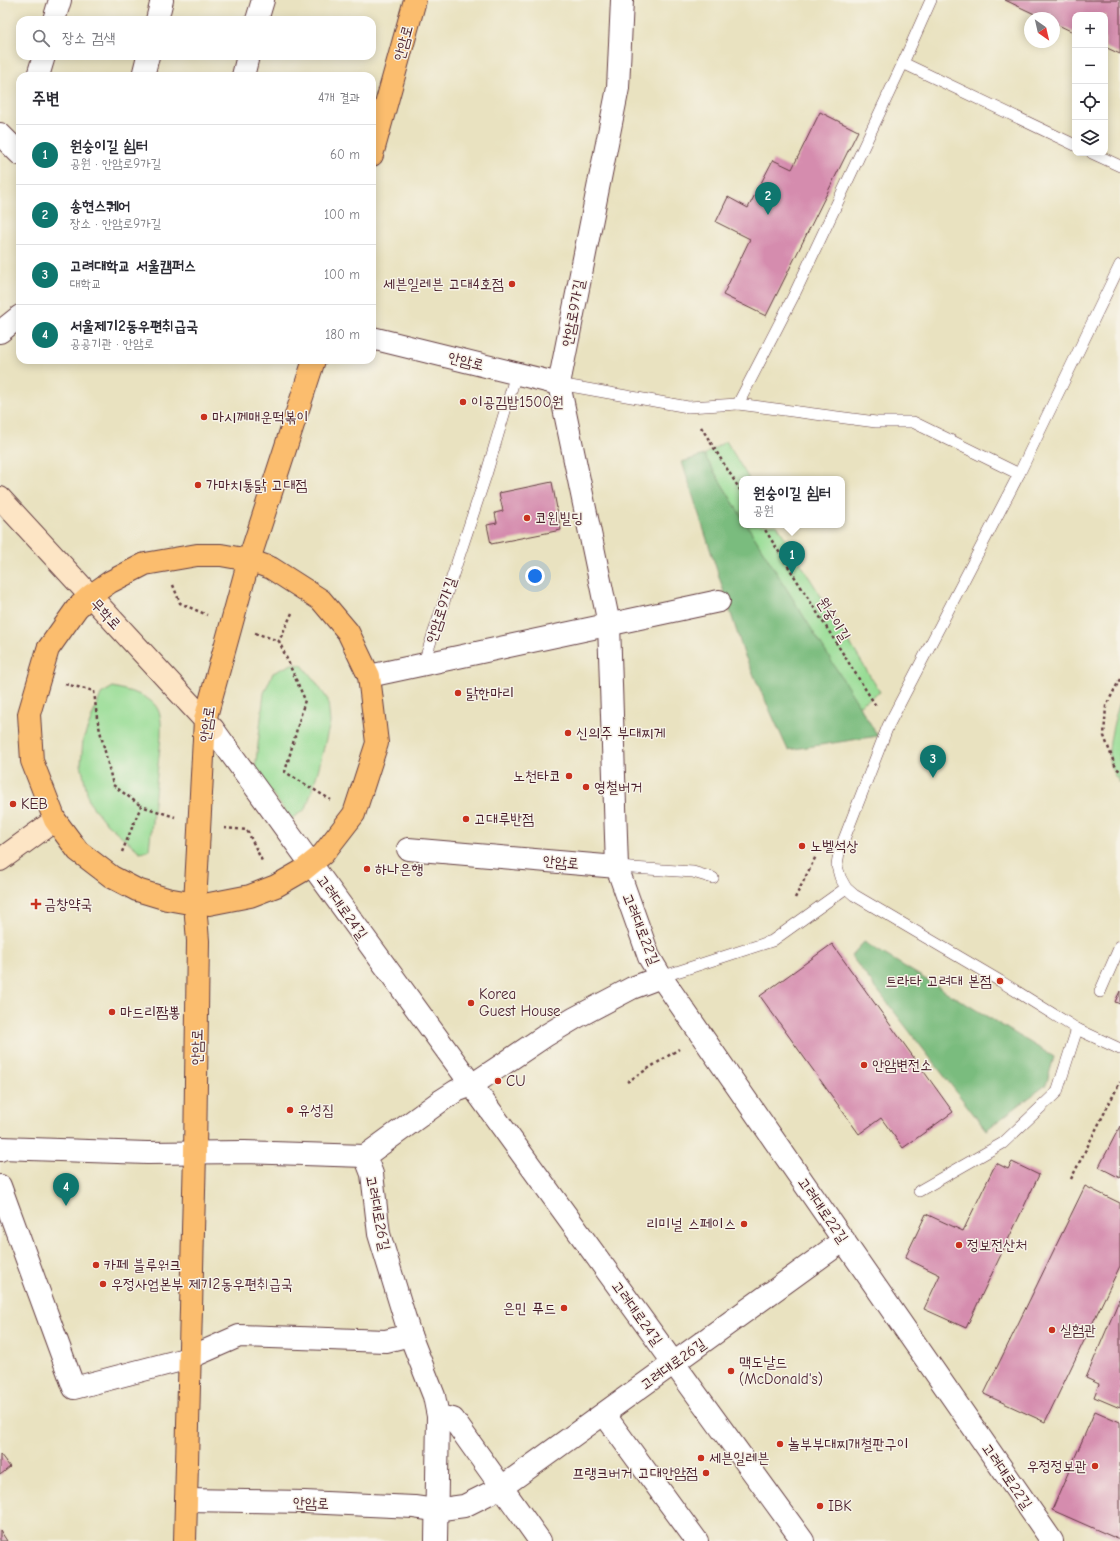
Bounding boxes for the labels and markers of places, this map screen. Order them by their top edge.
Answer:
pin: 2 [755,182,781,215]
place label: 세븐일레븐 고대4호점 [383,275,504,293]
marker: 세븐일레븐 고대4호점 [507,279,517,289]
place label: 이공김밥1500원 [471,393,564,411]
marker: 이공김밥1500원 [458,397,468,407]
place label: 마시께매운떡볶이 [212,408,309,426]
marker: 마시께매운떡볶이 [199,412,209,422]
place label: 가마치통닭 고대점 [206,476,308,494]
marker: 가마치통닭 고대점 [193,480,203,490]
place label: 코윈빌딩 [535,509,583,527]
marker: 코윈빌딩 [522,513,532,523]
pin: 1 [779,541,805,574]
place label: 닭한마리 [466,684,514,702]
marker: 닭한마리 [453,688,463,698]
place label: 신의주 부대찌게 [576,724,666,742]
marker: 신의주 부대찌게 [563,728,573,738]
pin: 3 [920,745,946,778]
place label: 노천타코 [513,767,561,785]
marker: 노천타코 [564,771,574,781]
place label: 영철버거 [594,778,642,796]
marker: 영철버거 [581,782,591,792]
place label: KEB [21,795,48,813]
marker: KEB [8,799,18,809]
place label: 고대루반점 [474,810,534,828]
marker: 고대루반점 [461,814,471,824]
place label: 노벨석상 [810,837,858,855]
marker: 노벨석상 [797,841,807,851]
place label: 하나은행 [375,860,423,878]
marker: 하나은행 [362,864,372,874]
place label: 금창약국 [44,895,92,913]
marker: 금창약국 [31,899,41,909]
place label: 트라타 고려대 본점 [885,972,992,990]
marker: 트라타 고려대 본점 [995,976,1005,986]
place label: Korea Guest House [479,985,561,1020]
marker: Korea Guest House [466,998,476,1008]
place label: 마드리짬뽕 [120,1003,180,1021]
marker: 마드리짬뽕 [107,1007,117,1017]
place label: 안암변전소 [872,1056,932,1074]
marker: 안암변전소 [859,1060,869,1070]
place label: CU [506,1072,526,1090]
marker: CU [493,1076,503,1086]
place label: 유성집 [298,1101,334,1119]
marker: 유성집 [285,1105,295,1115]
pin: 4 [53,1173,79,1206]
place label: 리미널 스페이스 [646,1215,736,1233]
marker: 리미널 스페이스 [739,1219,749,1229]
place label: 정보전산처 [967,1236,1027,1254]
marker: 정보전산처 [954,1240,964,1250]
place label: 카페 블루워크 [104,1256,181,1274]
marker: 카페 블루워크 [91,1260,101,1270]
place label: 우정사업본부 제기2동우편취급국 [111,1275,293,1293]
marker: 우정사업본부 제기2동우편취급국 [98,1279,108,1289]
place label: 은민 푸드 [503,1299,556,1317]
marker: 은민 푸드 [559,1303,569,1313]
place label: 실험관 [1060,1321,1096,1339]
marker: 실험관 [1047,1325,1057,1335]
place label: 맥도날드 (McDonald's) [739,1353,823,1388]
marker: 맥도날드 (McDonald's) [726,1366,736,1376]
place label: 놀부부대찌개철판구이 [788,1435,909,1453]
marker: 놀부부대찌개철판구이 [775,1439,785,1449]
place label: 세븐일레븐 [709,1449,769,1467]
marker: 세븐일레븐 [696,1453,706,1463]
place label: 우정정보관 [1027,1457,1087,1475]
marker: 우정정보관 [1090,1461,1100,1471]
place label: 프랭크버거 고대안암점 [572,1464,698,1482]
marker: 프랭크버거 고대안암점 [701,1468,711,1478]
place label: IBK [828,1497,852,1515]
marker: IBK [815,1501,825,1511]

